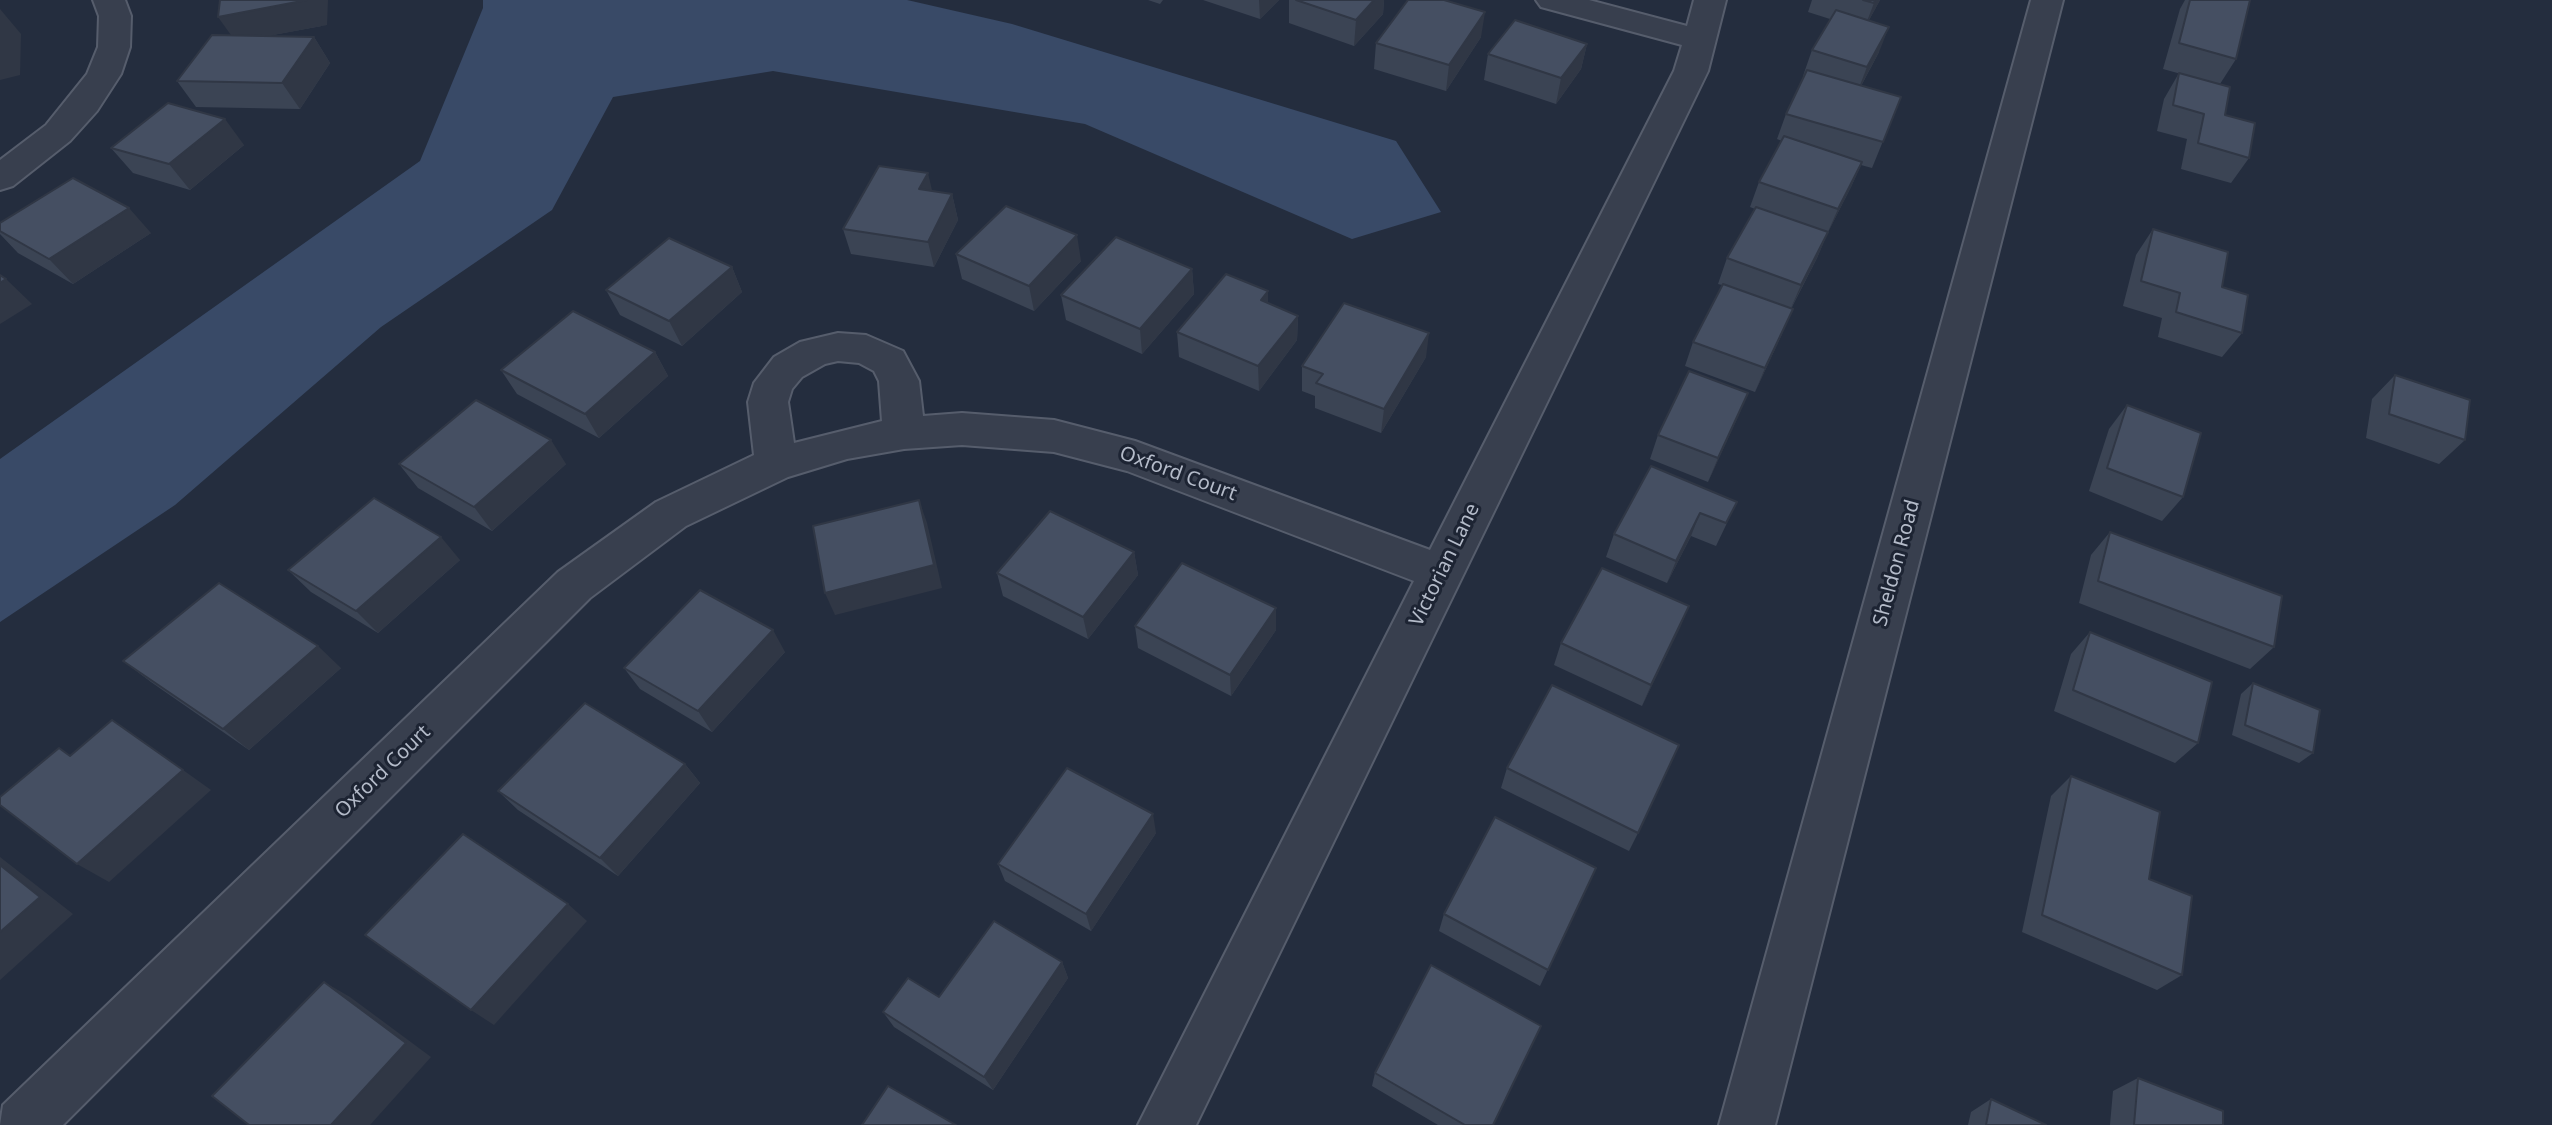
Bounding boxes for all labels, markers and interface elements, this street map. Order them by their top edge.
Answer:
street label: Oxford Court [1116,442,1240,506]
street label: Sheldon Road [1869,497,1925,629]
street label: Victorian Lane [1405,500,1485,630]
street label: Oxford Court [330,721,436,823]

